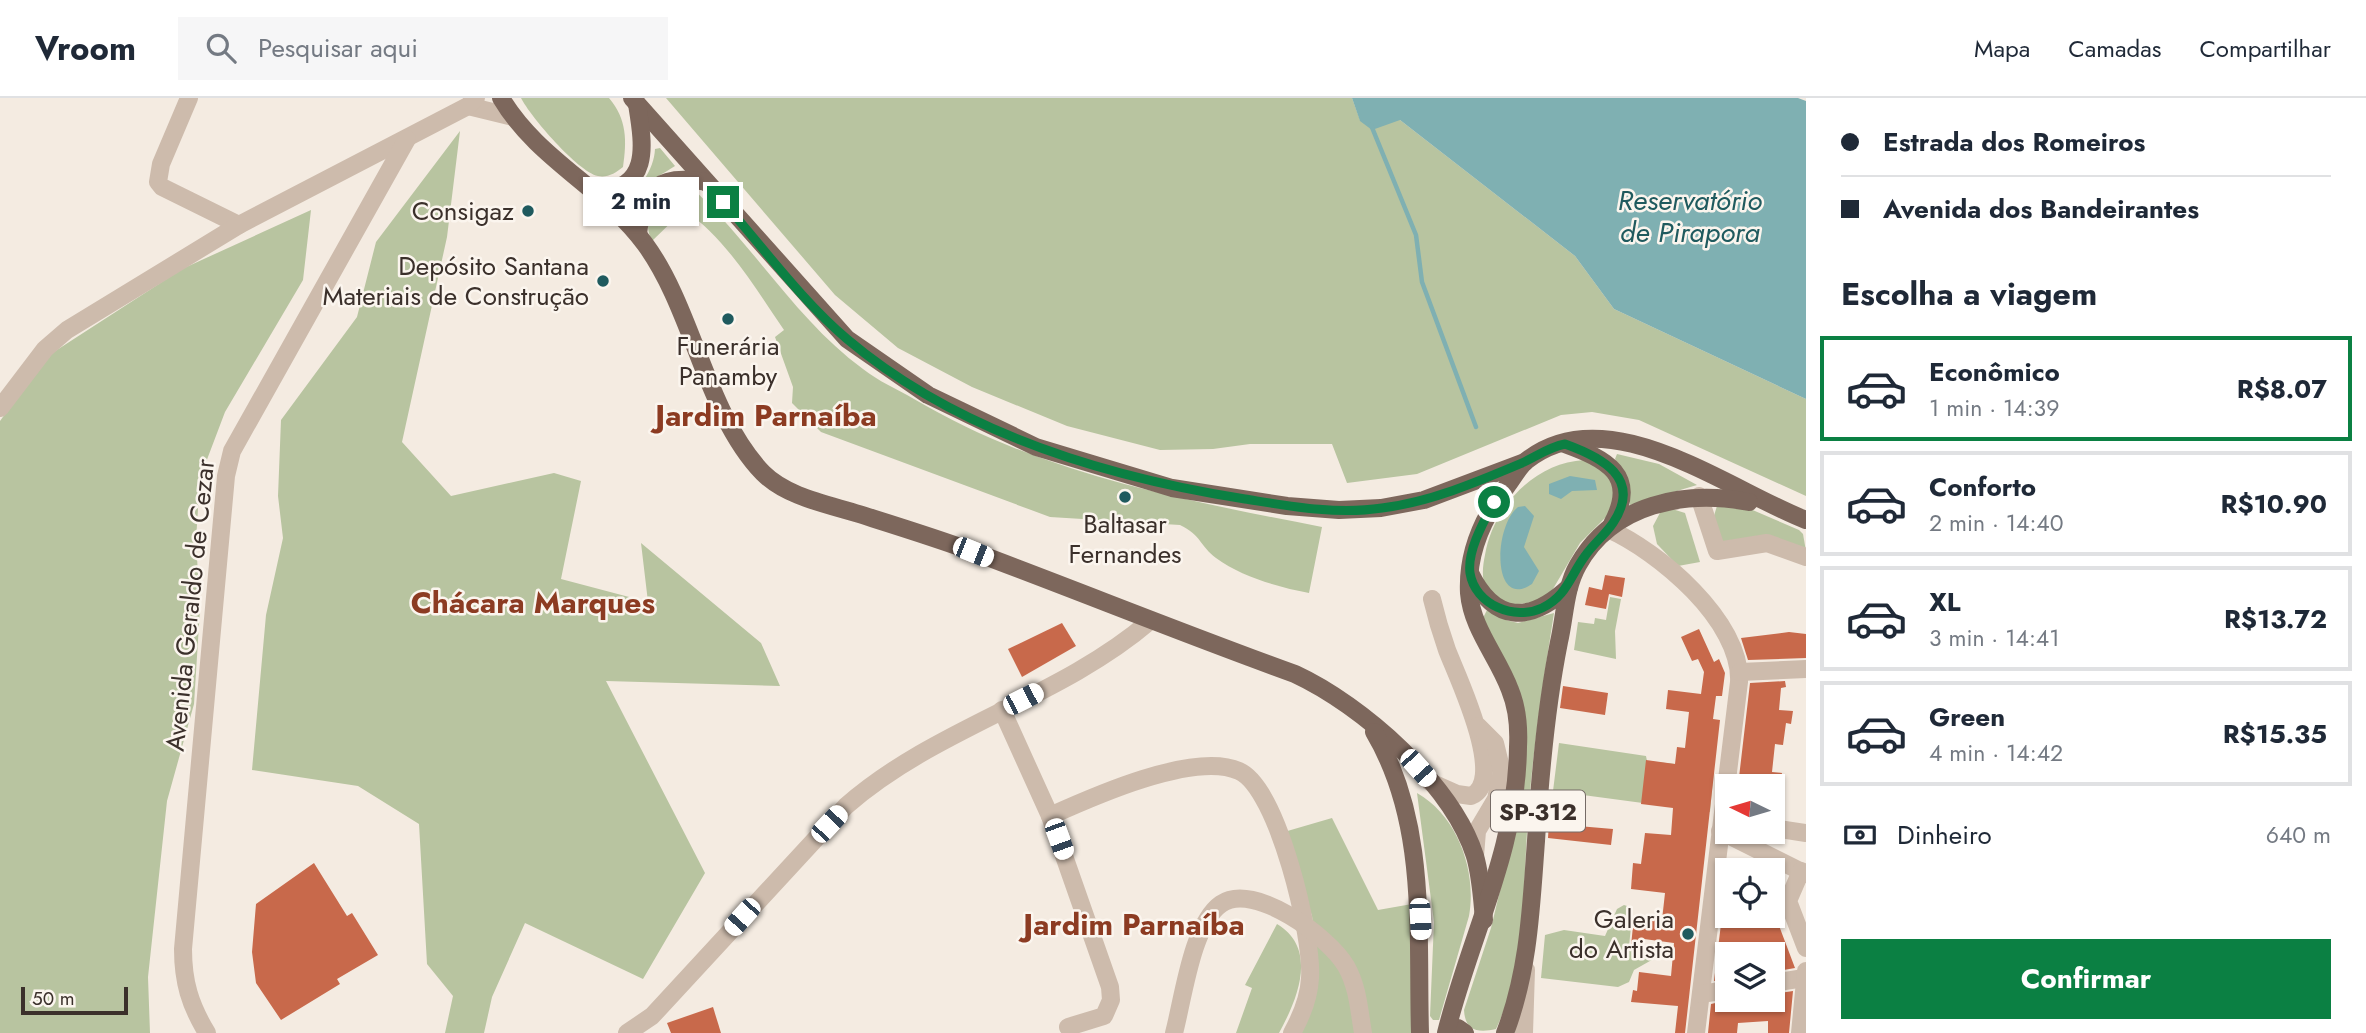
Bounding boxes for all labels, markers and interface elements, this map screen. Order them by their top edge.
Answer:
search box [178,17,668,80]
text: Vroom [35,25,136,72]
icon: search [202,29,240,67]
text: Pesquisar aqui [258,29,418,67]
text: Mapa [1974,31,2030,66]
text: Camadas [2068,31,2161,66]
text: Compartilhar [2199,31,2331,66]
text: Estrada dos Romeiros [1883,123,2145,161]
callout: 2 min [583,178,698,226]
water label: Reservatório de Pirapora [1618,180,1762,253]
text: 2 min [611,184,671,218]
route end [707,186,739,218]
text: Avenida dos Bandeirantes [1883,190,2199,228]
place label: Consigaz [412,192,514,230]
marker: Consigaz [520,203,536,219]
place label: Depósito Santana Materiais de Construção [322,247,589,315]
text: Escolha a viagem [1841,271,2097,317]
marker: Depósito Santana Materiais de Construção [595,273,611,289]
marker: Funerária Panamby [720,311,736,327]
place label: Funerária Panamby [677,327,779,395]
text: Econômico [1929,353,2060,391]
icon: car [1845,357,1908,420]
text: R$8.07 [2237,370,2327,408]
text: 1 min · 14:39 [1929,391,2059,425]
district label: Jardim Parnaíba [650,394,877,437]
street label: Avenida Geraldo de Cezar [156,457,224,753]
text: Conforto [1929,468,2036,506]
icon: car [1845,472,1908,535]
text: R$10.90 [2221,485,2327,523]
route start [1478,486,1510,518]
marker: Baltasar Fernandes [1117,489,1133,505]
place label: Baltasar Fernandes [1068,505,1182,573]
text: 2 min · 14:40 [1929,506,2064,540]
car [950,534,997,570]
district label: Chácara Marques [411,581,655,624]
text: XL [1929,583,1961,621]
icon: car [1845,587,1908,650]
text: R$13.72 [2224,600,2327,638]
text: 3 min · 14:41 [1929,621,2060,655]
car [1000,680,1047,718]
text: Green [1929,698,2005,736]
icon: car [1845,702,1908,765]
text: R$15.35 [2223,715,2327,753]
text: 4 min · 14:42 [1929,736,2063,770]
car [1397,745,1440,791]
north arrow [1715,774,1785,844]
map controls [1715,774,1785,1012]
road number: SP-312 [1491,790,1585,832]
car [807,801,852,847]
car [1042,816,1077,862]
icon: cash [1841,816,1879,854]
text: Dinheiro [1897,816,1992,854]
text: 640 m [2266,818,2331,852]
button: locate [1715,858,1785,928]
car [721,894,764,940]
car [1409,897,1432,941]
place label: Galeria do Artista [1569,900,1674,968]
district label: Jardim Parnaíba [1018,903,1245,946]
marker: Galeria do Artista [1680,926,1696,942]
button: Confirmar [1841,939,2331,1019]
button: layers [1715,942,1785,1012]
scale bar [21,984,128,1016]
text: 50 m [32,985,75,1012]

